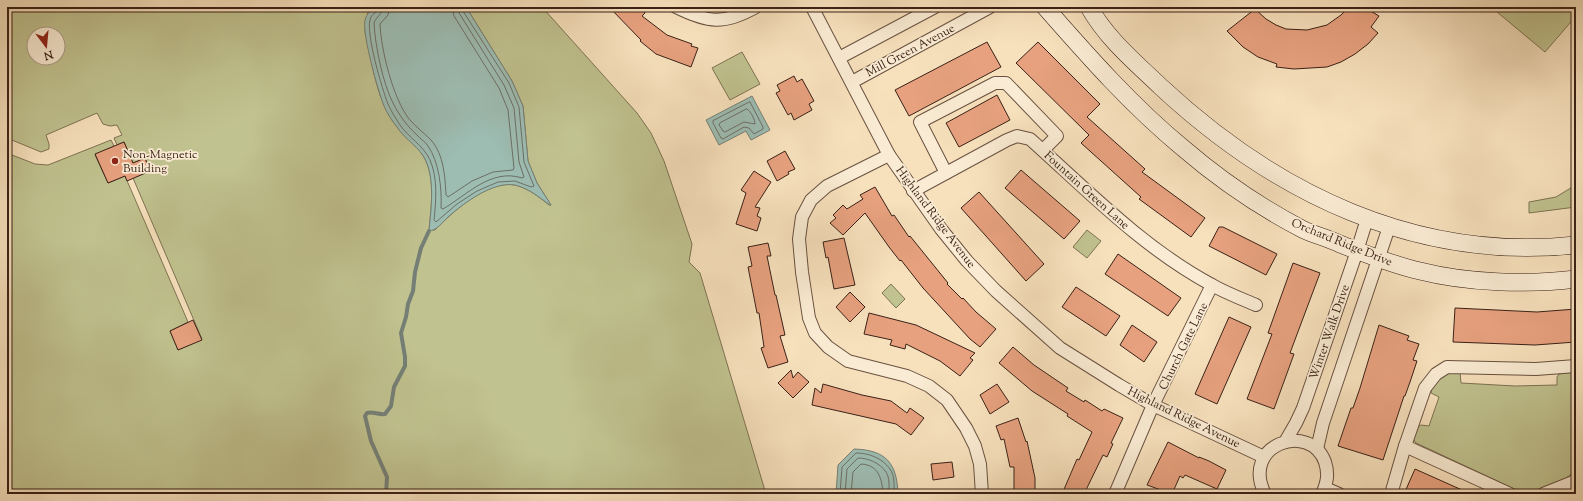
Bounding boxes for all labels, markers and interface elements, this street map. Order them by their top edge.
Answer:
street label: Mill Green Avenue [863,20,959,82]
north arrow [26,26,66,66]
text: N [42,45,56,64]
place label: Non-Magnetic Building [123,146,198,178]
street label: Fountain Green Lane [1039,147,1134,235]
marker: Non-Magnetic Building [110,156,120,166]
street label: Highland Ridge Avenue [891,163,980,273]
street label: Orchard Ridge Drive [1288,214,1395,272]
street label: Winter Walk Drive [1305,282,1355,382]
street label: Church Gate Lane [1155,299,1213,393]
street label: Highland Ridge Avenue [1124,383,1243,453]

